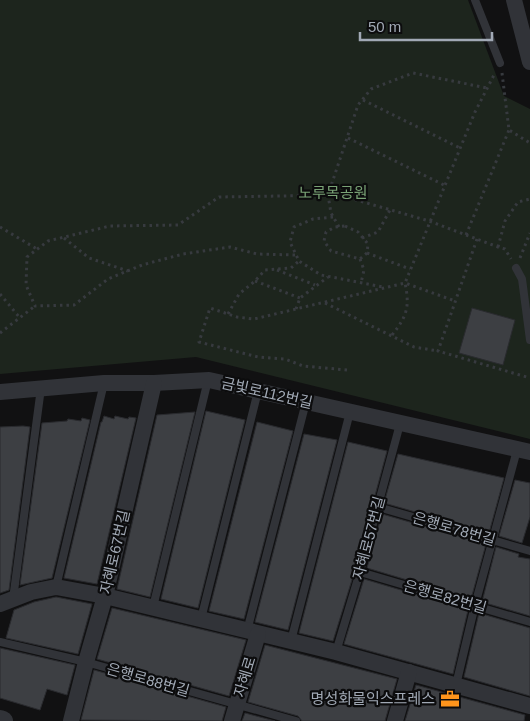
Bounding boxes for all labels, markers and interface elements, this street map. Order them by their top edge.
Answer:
scale bar [360,10,492,42]
text: 50 m [368,18,401,35]
park label: 노루목공원 [298,184,368,201]
street label: 금빛로112번길 [220,374,314,411]
street label: 자혜로57번길 [349,494,388,581]
street label: 자혜로67번길 [97,508,132,596]
street label: 은행로78번길 [411,509,498,548]
street label: 은행로82번길 [402,577,489,616]
street label: 자혜로 [230,655,259,699]
street label: 은행로88번길 [105,660,192,699]
office icon: 명성화물익스프레스 [439,688,461,710]
place label: 명성화물익스프레스 [311,690,435,707]

